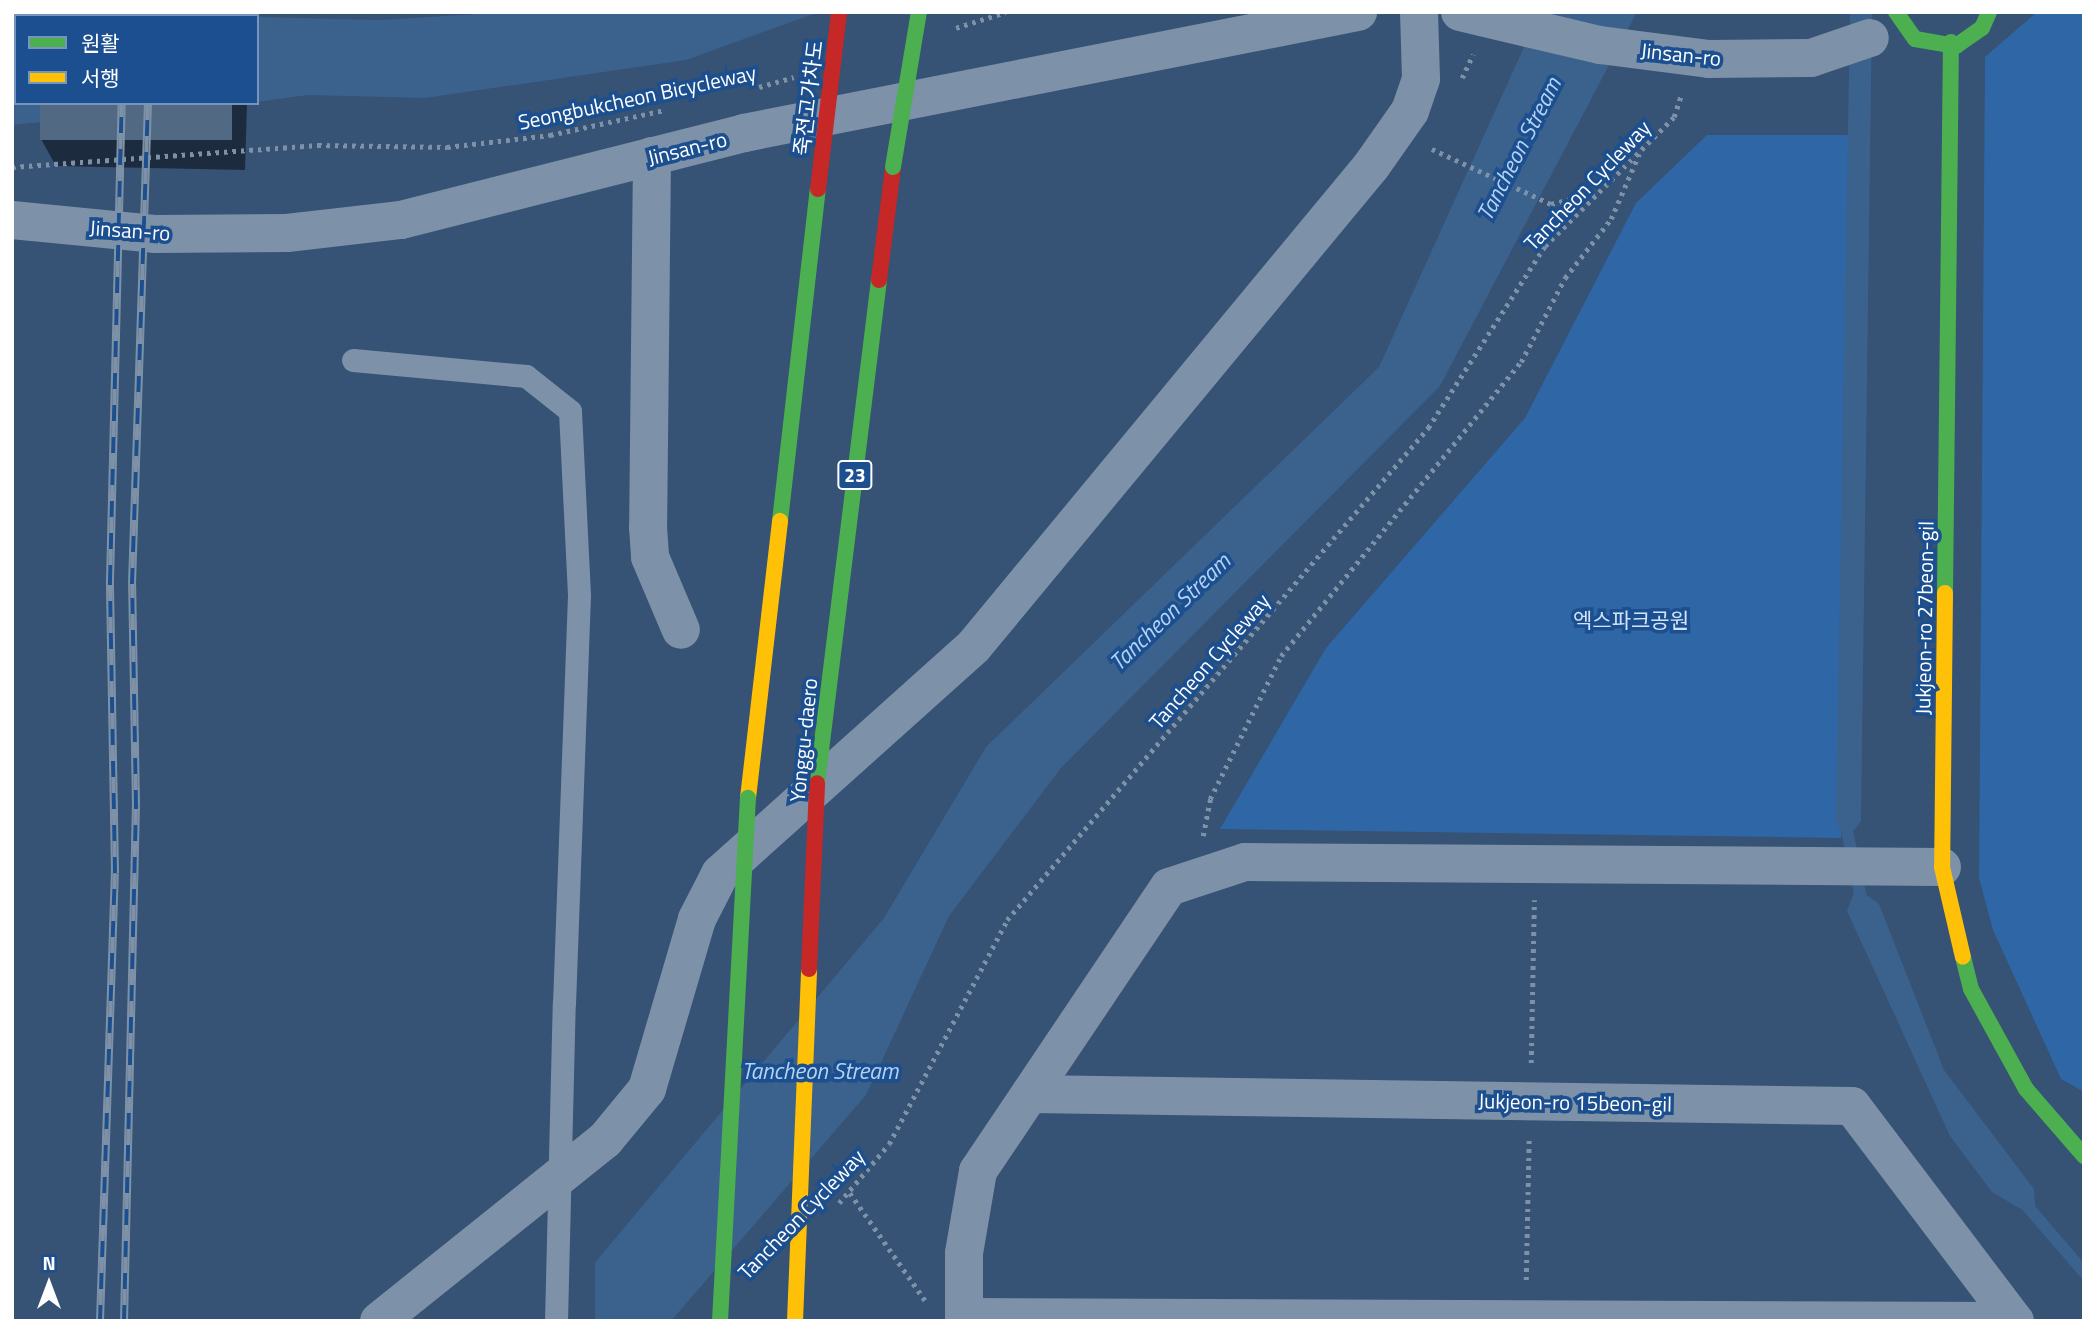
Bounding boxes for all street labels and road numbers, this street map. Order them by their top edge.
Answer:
street label: Jinsan-ro [1639,37,1723,71]
street label: 죽전고가차도 [788,39,828,157]
street label: Seongbukcheon Bicycleway [516,59,758,135]
street label: Tancheon Cycleway [1519,115,1655,255]
street label: Jinsan-ro [645,126,729,170]
street label: Jinsan-ro [89,215,171,245]
road number: 23 [836,460,874,490]
street label: Jukjeon-ro 27beon-gil [1910,521,1938,715]
street label: Tancheon Cycleway [1143,588,1275,734]
street label: Yonggu-daero [784,677,822,803]
street label: Jukjeon-ro 15beon-gil [1478,1088,1672,1116]
street label: Tancheon Cycleway [733,1144,869,1284]

